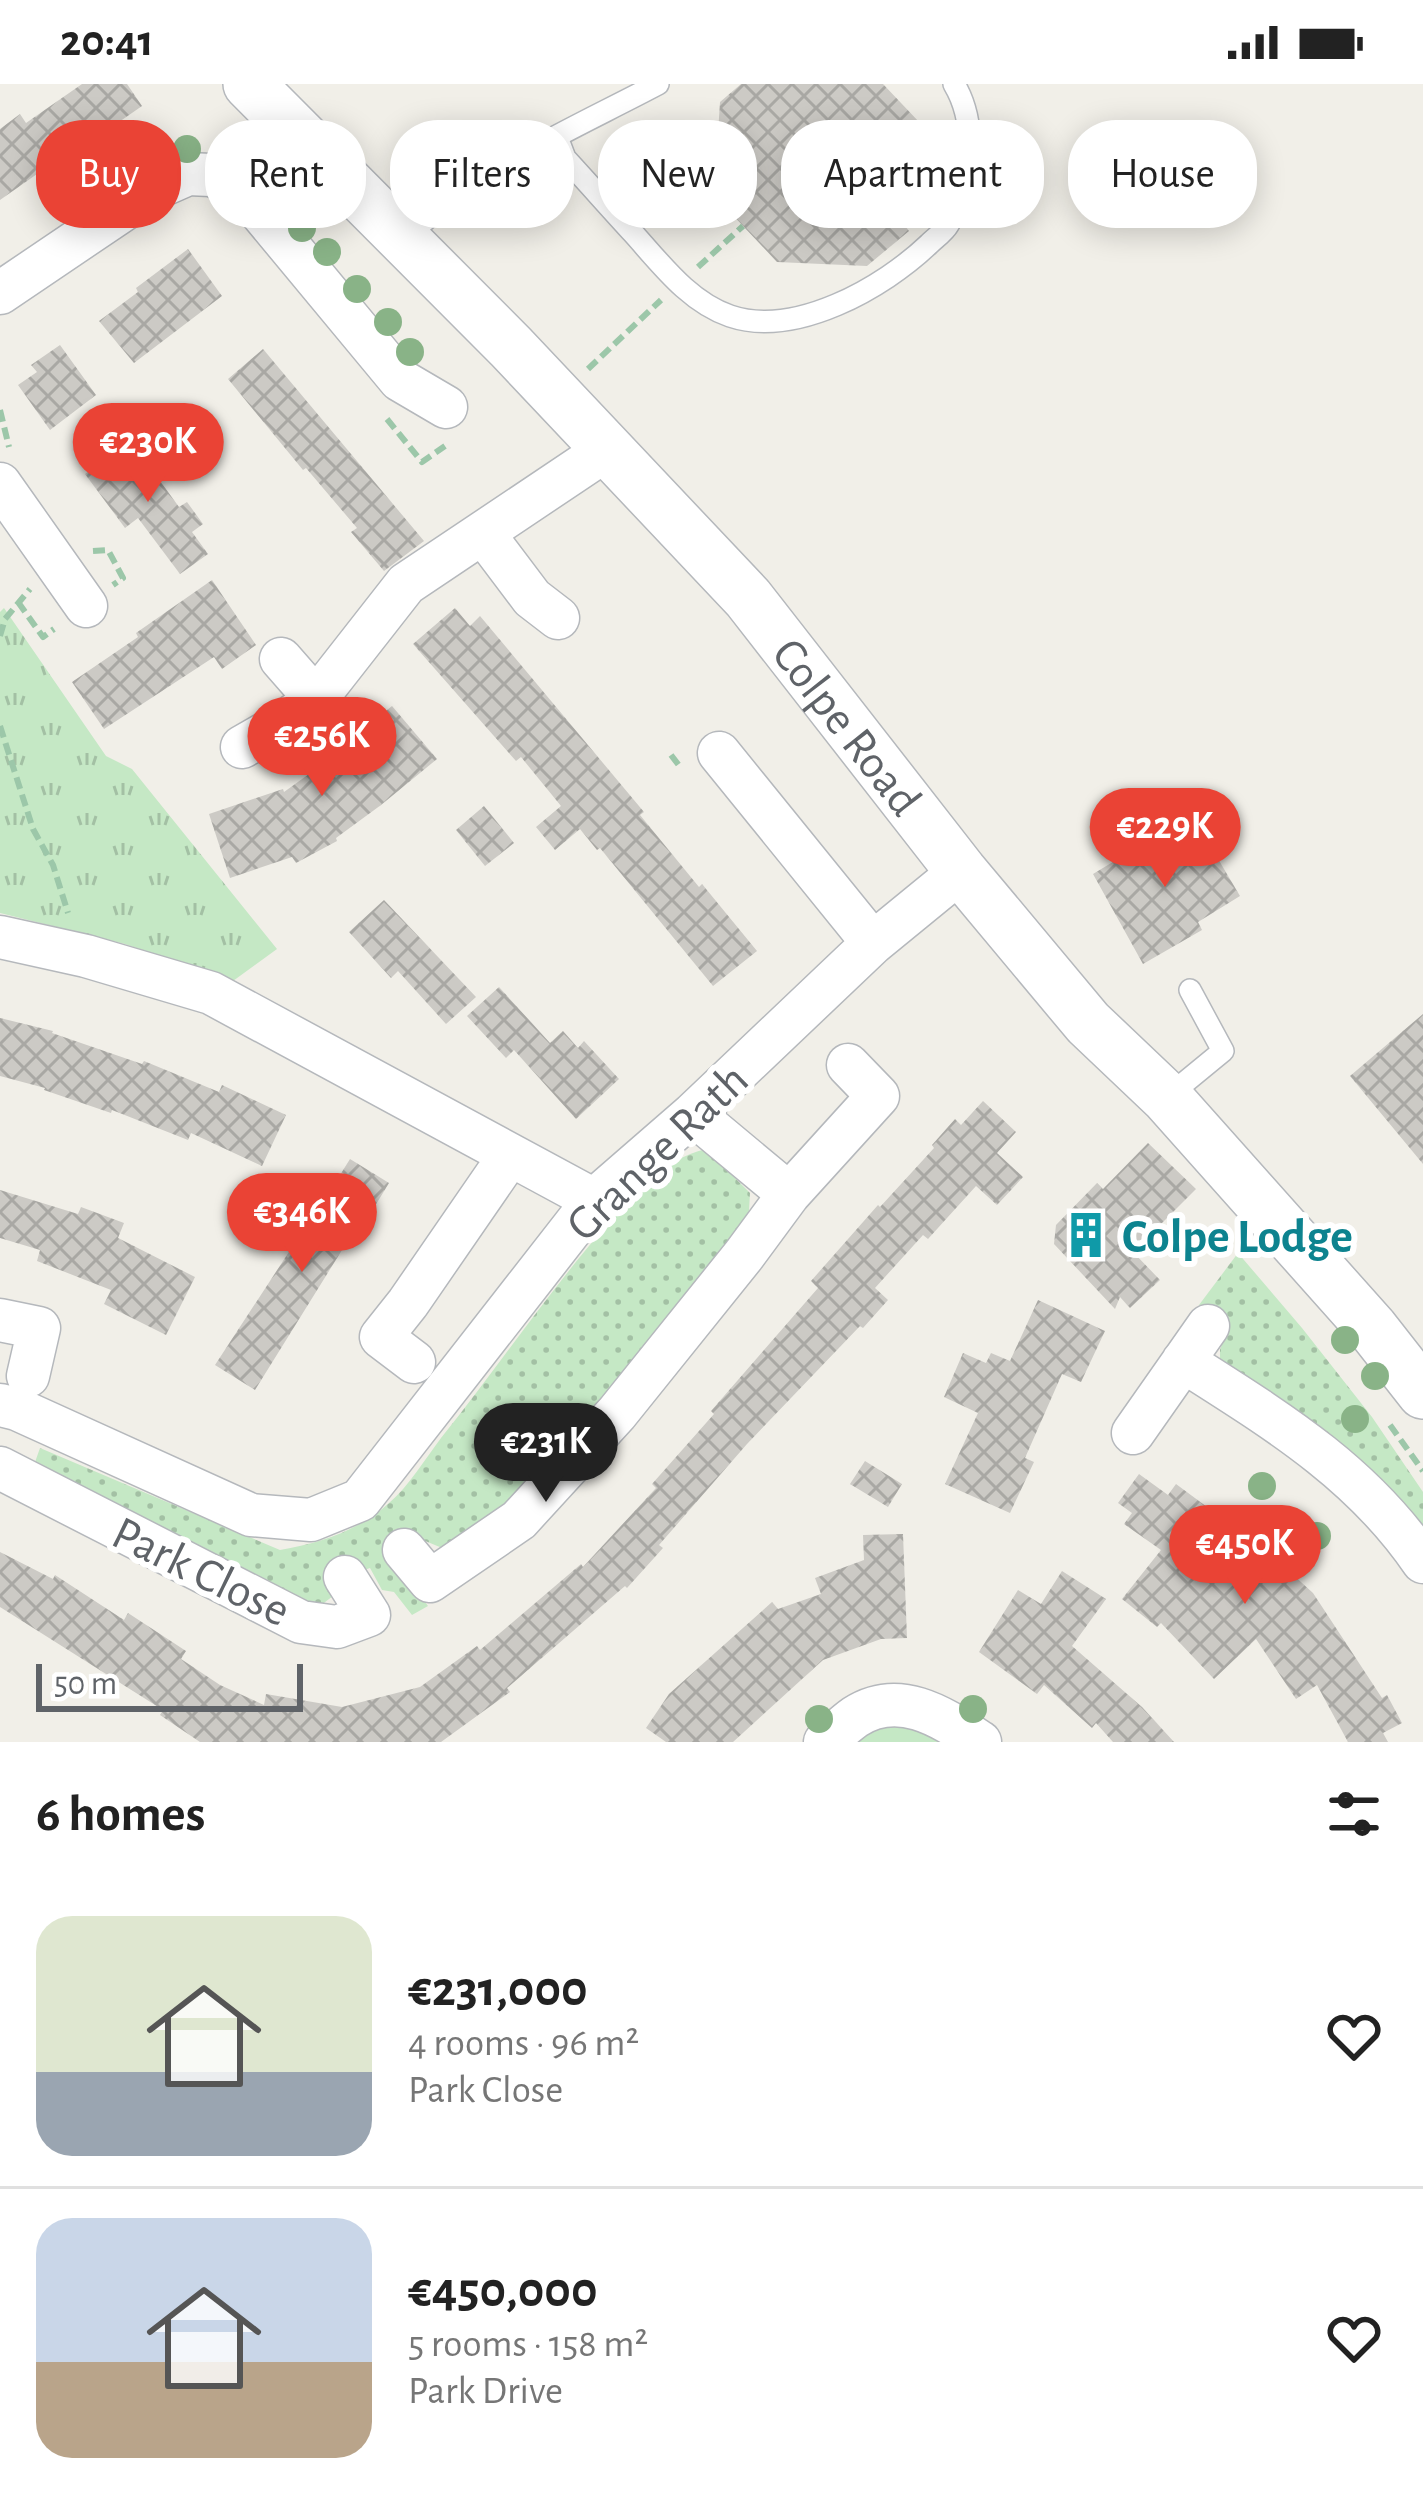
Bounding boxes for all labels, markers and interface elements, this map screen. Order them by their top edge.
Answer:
text: 20:41 [60,19,154,64]
chip: Buy [36,120,181,228]
chip: Rent [205,120,366,228]
chip: Filters [390,120,574,228]
chip: New [598,120,757,228]
chip: Apartment [781,120,1044,228]
chip: House [1068,120,1257,228]
pin: €230K [64,403,232,505]
text: €230K [100,422,196,461]
street label: Colpe Road [762,631,929,825]
pin: €256K [238,697,406,799]
text: €256K [274,716,370,755]
pin: €229K [1081,788,1249,890]
text: €229K [1117,807,1213,846]
street label: Grange Rath [558,1056,758,1251]
pin: €346K [218,1173,386,1275]
text: €346K [254,1192,350,1231]
building icon: Colpe Lodge [1061,1210,1111,1260]
place label: Colpe Lodge [1122,1214,1353,1262]
pin: €231K [462,1403,630,1505]
text: €231K [501,1422,591,1461]
pin: €450K [1161,1505,1329,1607]
street label: Park Close [104,1509,297,1636]
text: €450K [1196,1524,1294,1563]
scale bar [36,1658,303,1711]
text: 50 m [54,1668,117,1701]
icon: filters [1321,1781,1387,1847]
text: 6 homes [36,1789,205,1840]
icon: home [132,1964,276,2108]
text: €231,000 [408,1964,588,2015]
icon: heart [1321,2003,1387,2069]
text: 4 rooms · 96 m² [408,2024,639,2063]
text: Park Close [408,2071,563,2110]
text: €450,000 [408,2265,597,2316]
icon: home [132,2266,276,2410]
icon: heart [1321,2305,1387,2371]
text: 5 rooms · 158 m² [408,2325,648,2364]
text: Park Drive [408,2372,563,2411]

